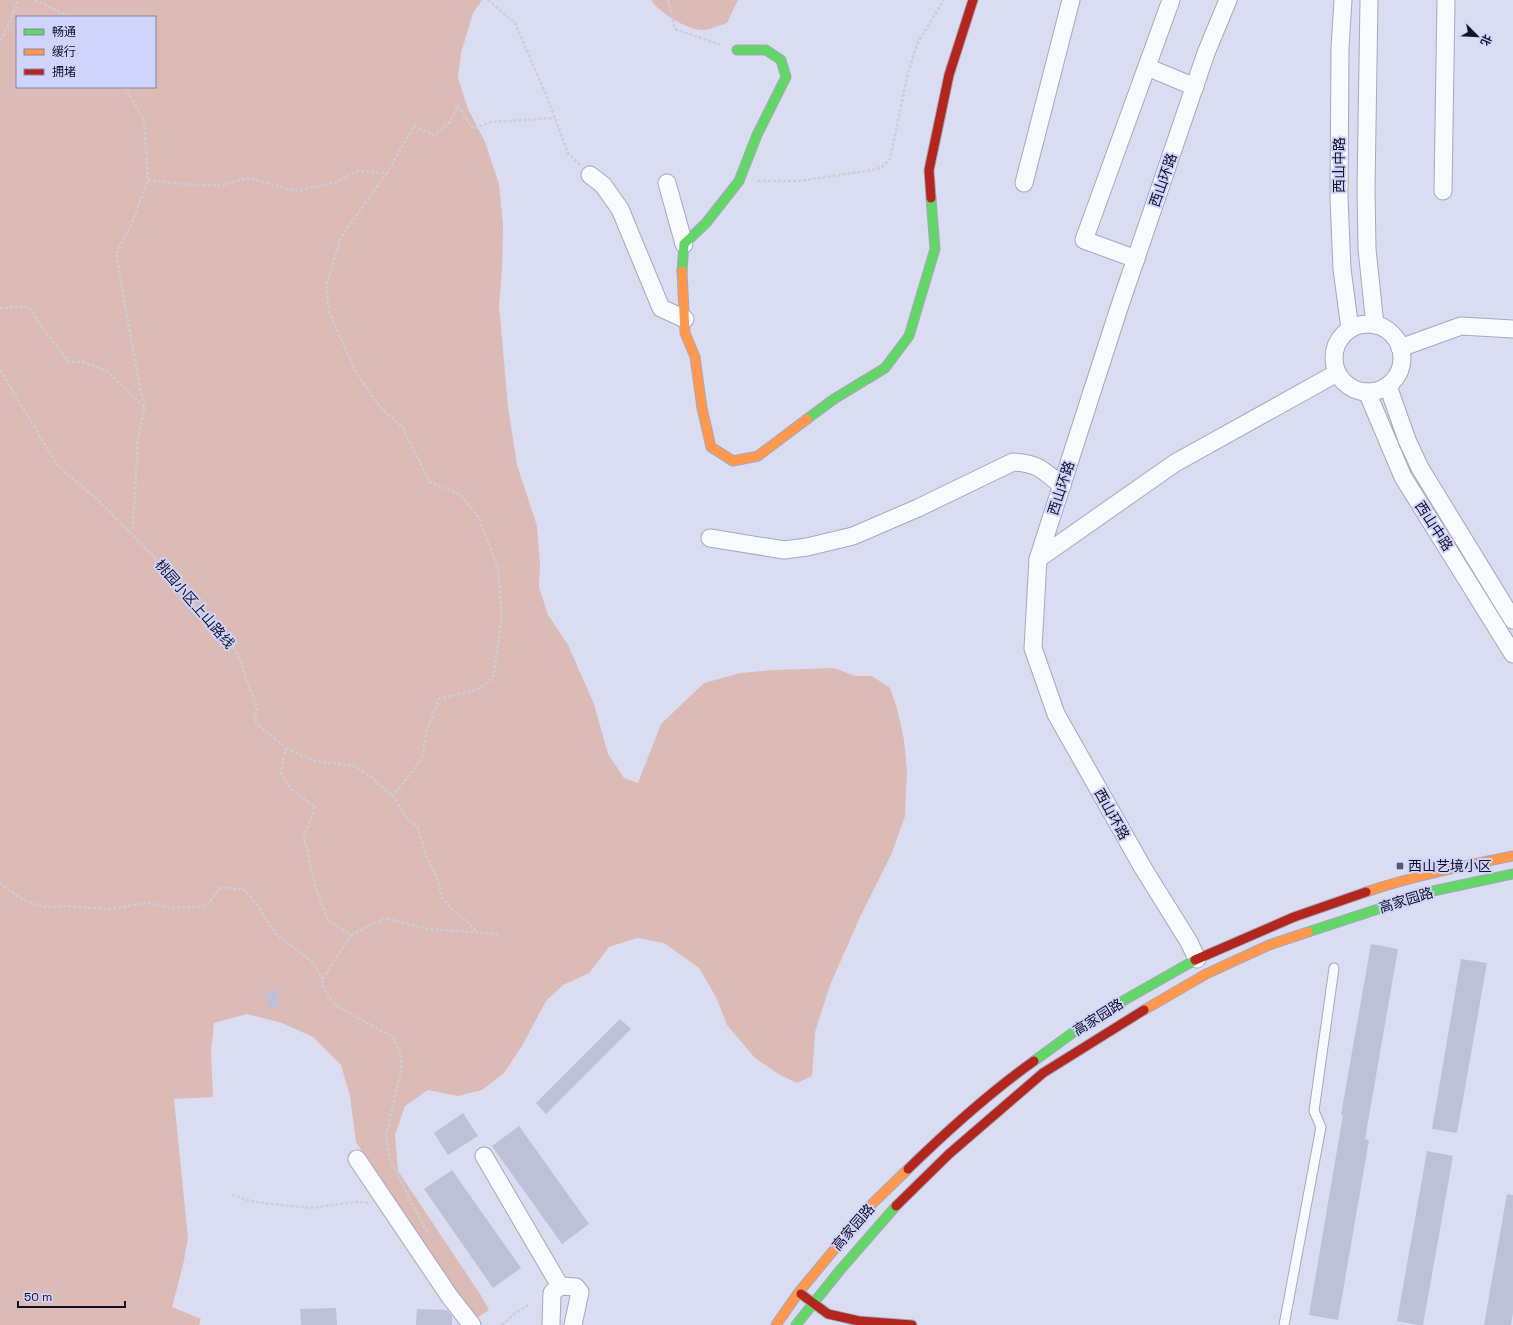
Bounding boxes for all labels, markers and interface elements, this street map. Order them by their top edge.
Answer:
legend [16,16,156,88]
north arrow [1457,16,1497,56]
text: 畅通 [52,24,76,40]
text: 北 [1478,32,1495,48]
text: 缓行 [52,44,76,60]
text: 拥堵 [52,64,76,80]
street label: 西山中路 [1330,137,1348,193]
street label: 西山环路 [1145,151,1181,209]
street label: 西山环路 [1044,459,1078,517]
street label: 西山中路 [1411,498,1457,554]
street label: 桃园小区上山路线 [151,556,239,652]
street label: 西山环路 [1091,785,1133,843]
place label: 西山艺境小区 [1408,857,1492,875]
marker: 西山艺境小区 [1395,861,1405,871]
street label: 高家园路 [1377,883,1435,917]
street label: 高家园路 [1069,995,1127,1039]
street label: 高家园路 [828,1200,878,1254]
scale bar [18,1283,125,1309]
text: 50 m [24,1289,52,1305]

